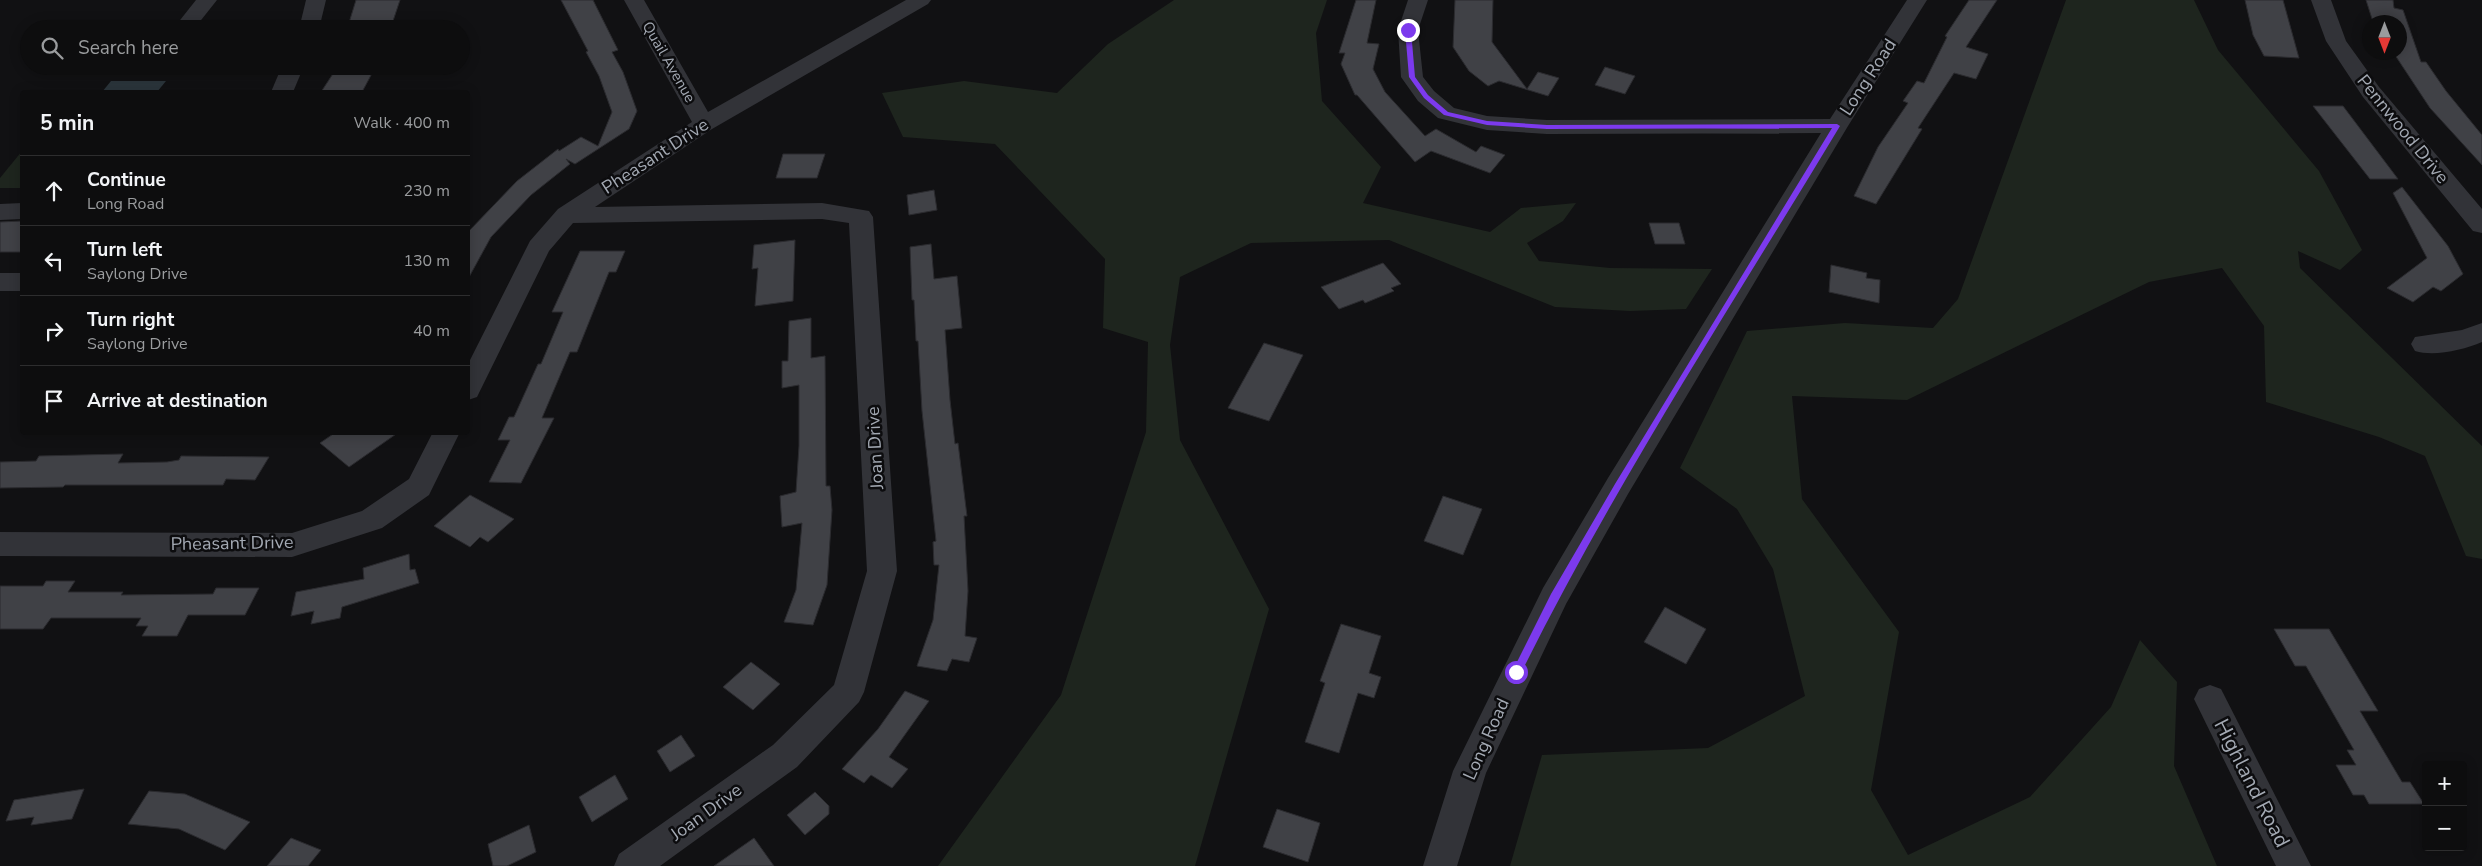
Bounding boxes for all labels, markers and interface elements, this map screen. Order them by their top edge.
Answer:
north arrow [2362,15,2407,60]
street label: Quail Avenue [638,18,700,106]
route end [1397,19,1420,42]
search box [20,20,470,75]
icon: search [38,34,66,62]
street label: Long Road [1834,34,1902,120]
text: Search here [78,35,179,61]
street label: Pennwood Drive [2352,69,2454,189]
text: 5 min [40,109,94,137]
text: Walk · 400 m [354,112,450,134]
street label: Pheasant Drive [597,113,713,199]
text: Continue [87,167,166,193]
icon: ahead [40,177,68,205]
text: 230 m [403,180,450,202]
text: Long Road [87,193,164,215]
text: Turn left [87,237,162,263]
icon: left [40,247,68,275]
text: 130 m [403,250,450,272]
text: Saylong Drive [87,263,188,285]
text: Turn right [87,307,174,333]
icon: right [40,317,68,345]
text: 40 m [413,320,450,342]
text: Saylong Drive [87,333,188,355]
icon: arrive [40,387,68,415]
text: Arrive at destination [87,388,268,414]
street label: Joan Drive [861,406,889,491]
street label: Pheasant Drive [170,530,294,556]
route start [1505,661,1528,684]
street label: Long Road [1457,694,1515,784]
street label: Highland Road [2208,714,2296,852]
map controls [2422,761,2467,851]
button: + [2422,761,2467,806]
street label: Joan Drive [665,778,747,847]
button: − [2422,806,2467,851]

